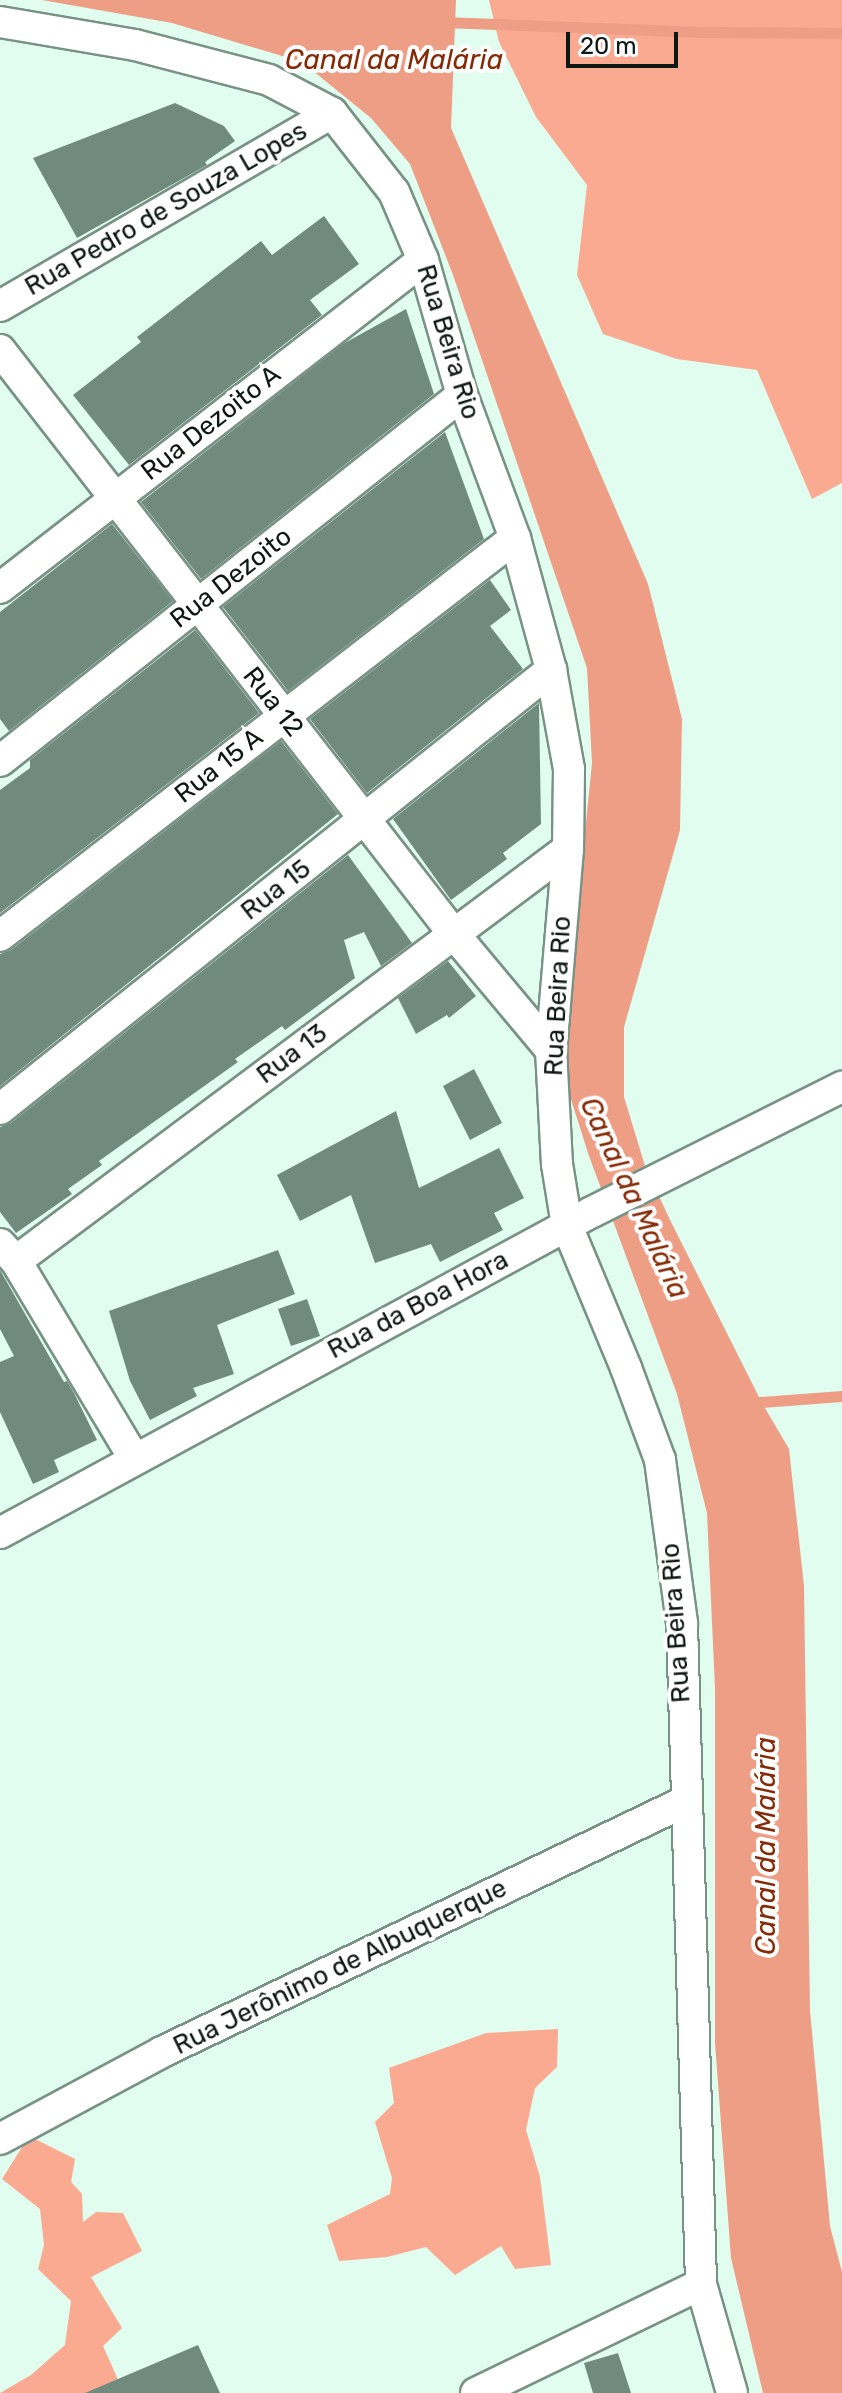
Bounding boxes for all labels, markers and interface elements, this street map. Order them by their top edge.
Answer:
scale bar [570,16,682,66]
text: 20 m [580,32,637,60]
water label: Canal da Malária [285,43,503,77]
street label: Rua Pedro de Souza Lopes [19,115,313,303]
street label: Rua Beira Rio [410,261,486,423]
street label: Rua Dezoito A [135,359,287,487]
street label: Rua Dezoito [164,521,298,635]
street label: Rua 12 [236,661,310,743]
street label: Rua 15 A [169,722,269,810]
street label: Rua 15 [235,853,317,927]
street label: Rua Beira Rio [538,915,578,1077]
street label: Rua 13 [251,1017,333,1091]
water label: Canal da Malária [573,1092,695,1304]
street label: Rua da Boa Hora [322,1244,514,1366]
street label: Rua Beira Rio [655,1542,697,1704]
water label: Canal da Malária [749,1737,783,1955]
street label: Rua Jerônimo de Albuquerque [168,1872,512,2062]

